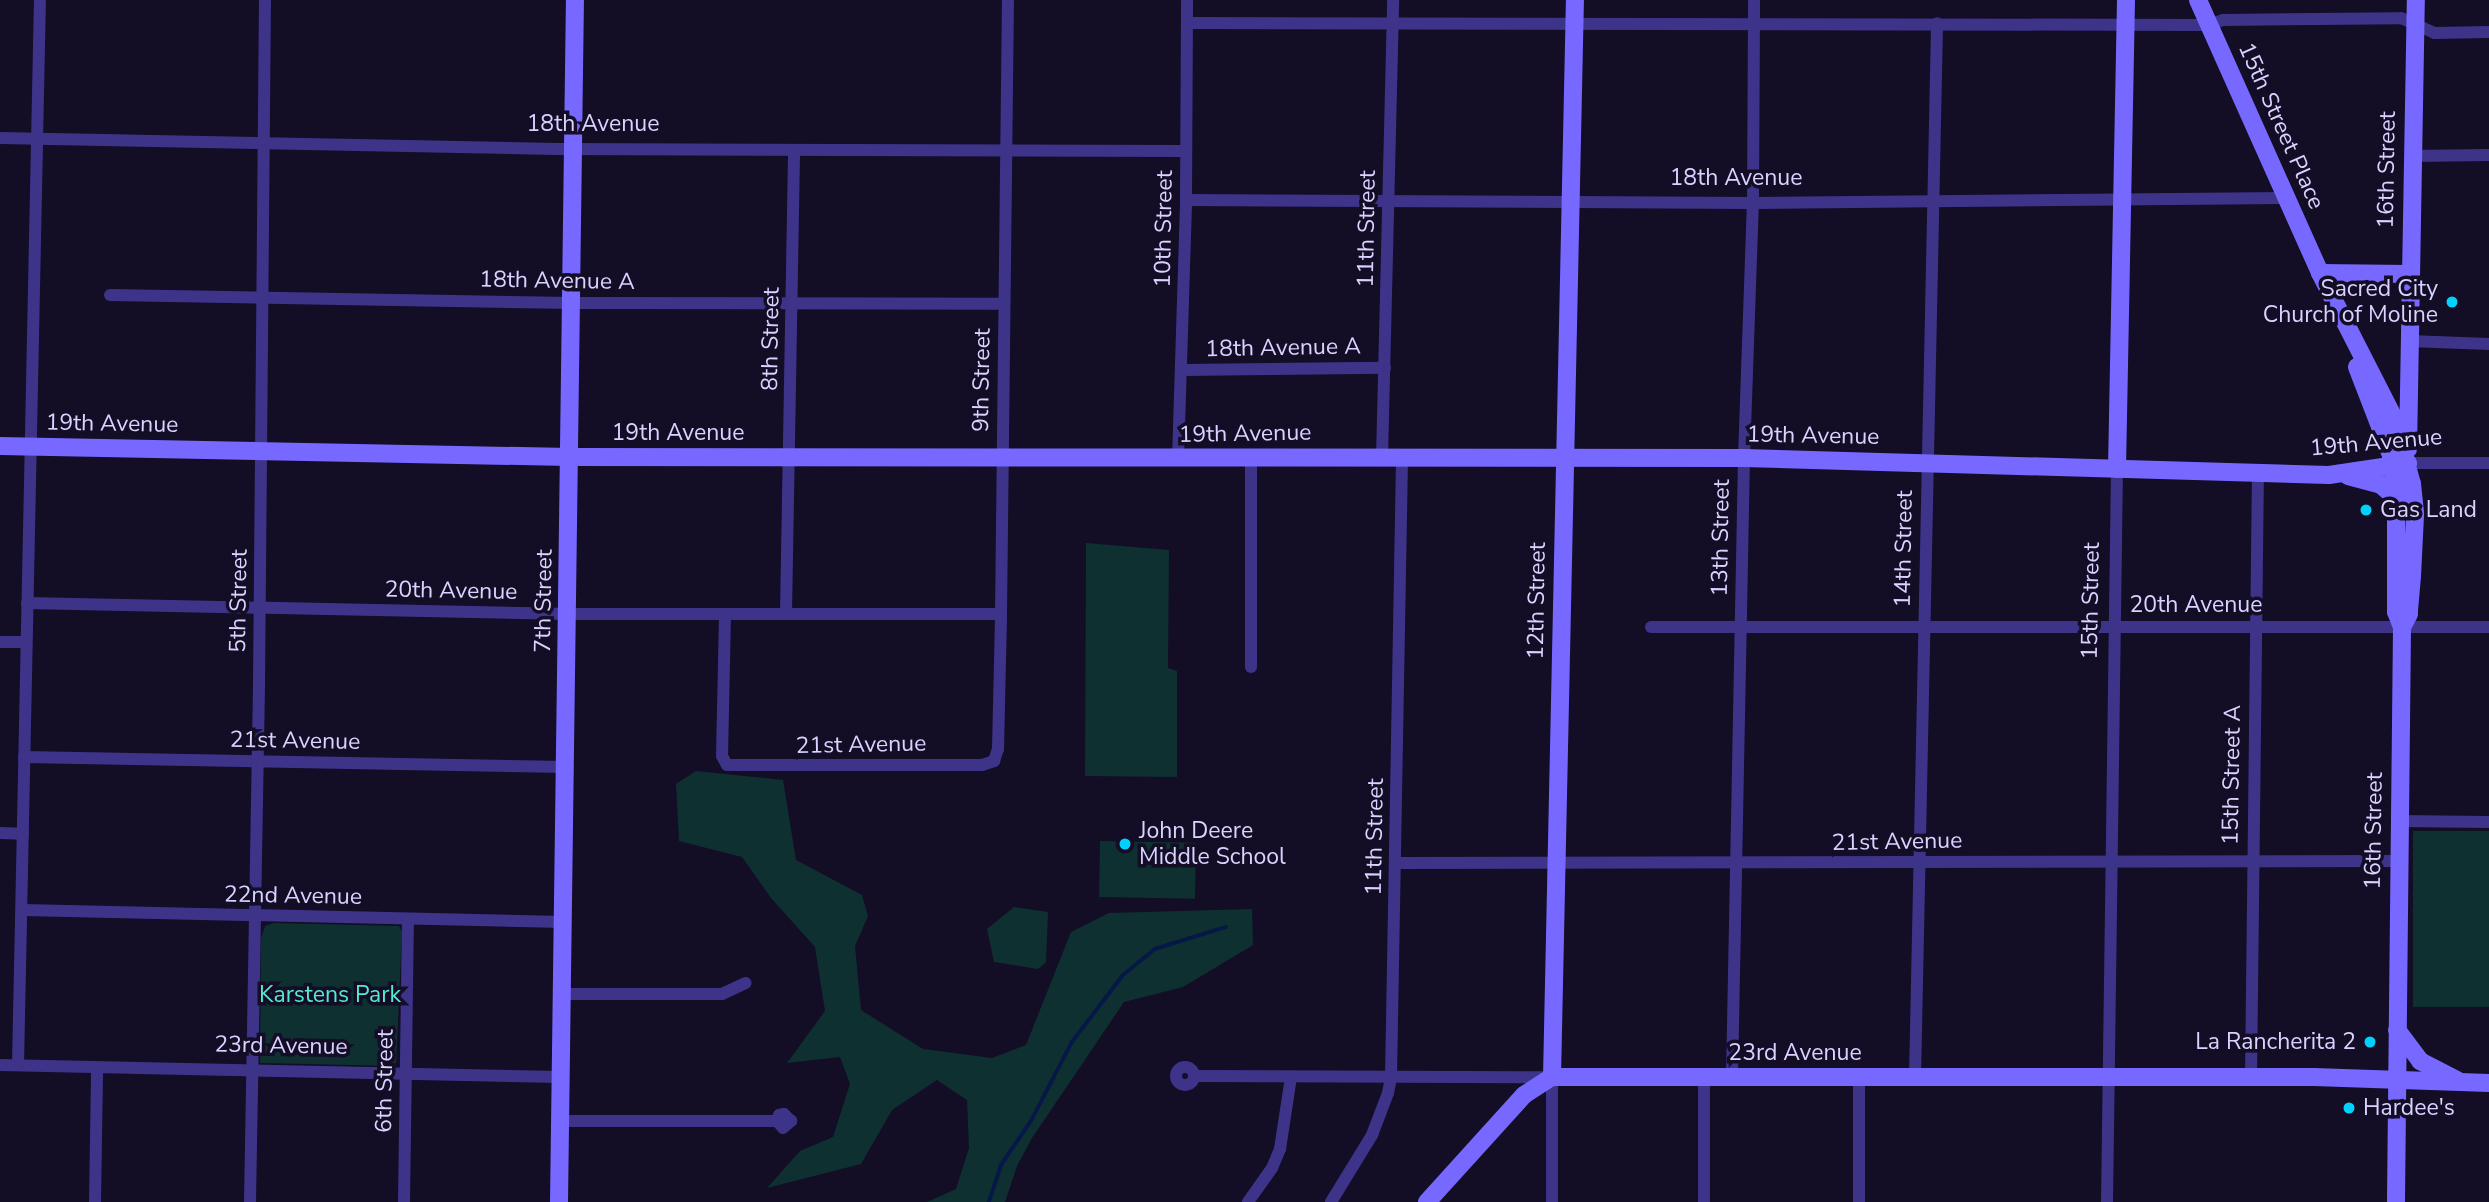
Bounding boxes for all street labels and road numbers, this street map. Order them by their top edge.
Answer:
street label: 15th Street Place [2232,38,2330,214]
street label: 18th Avenue [527,110,659,138]
street label: 16th Street [2372,111,2402,229]
street label: 18th Avenue [1670,164,1802,192]
street label: 10th Street [1149,170,1179,288]
street label: 11th Street [1352,170,1382,288]
street label: 18th Avenue A [479,266,635,296]
street label: 8th Street [756,287,786,391]
street label: 9th Street [967,328,997,432]
street label: 18th Avenue A [1205,333,1361,363]
street label: 19th Avenue [45,409,179,439]
street label: 19th Avenue [612,419,744,447]
street label: 19th Avenue [1178,419,1312,449]
street label: 19th Avenue [1746,421,1880,451]
street label: 19th Avenue [2309,423,2443,463]
street label: 13th Street [1706,479,1736,597]
street label: 14th Street [1889,490,1919,608]
street label: 12th Street [1522,542,1552,660]
street label: 15th Street [2076,542,2106,660]
street label: 5th Street [224,549,254,653]
street label: 7th Street [529,549,559,653]
street label: 20th Avenue [384,576,518,606]
street label: 20th Avenue [2130,591,2262,619]
street label: 15th Street A [2217,705,2247,845]
street label: 21st Avenue [229,726,361,756]
street label: 21st Avenue [795,730,927,760]
street label: 16th Street [2359,772,2389,890]
street label: 11th Street [1360,778,1390,896]
street label: 21st Avenue [1831,827,1963,857]
street label: 22nd Avenue [224,881,362,911]
street label: 6th Street [370,1029,400,1133]
street label: 23rd Avenue [214,1031,348,1061]
street label: 23rd Avenue [1728,1039,1862,1067]

